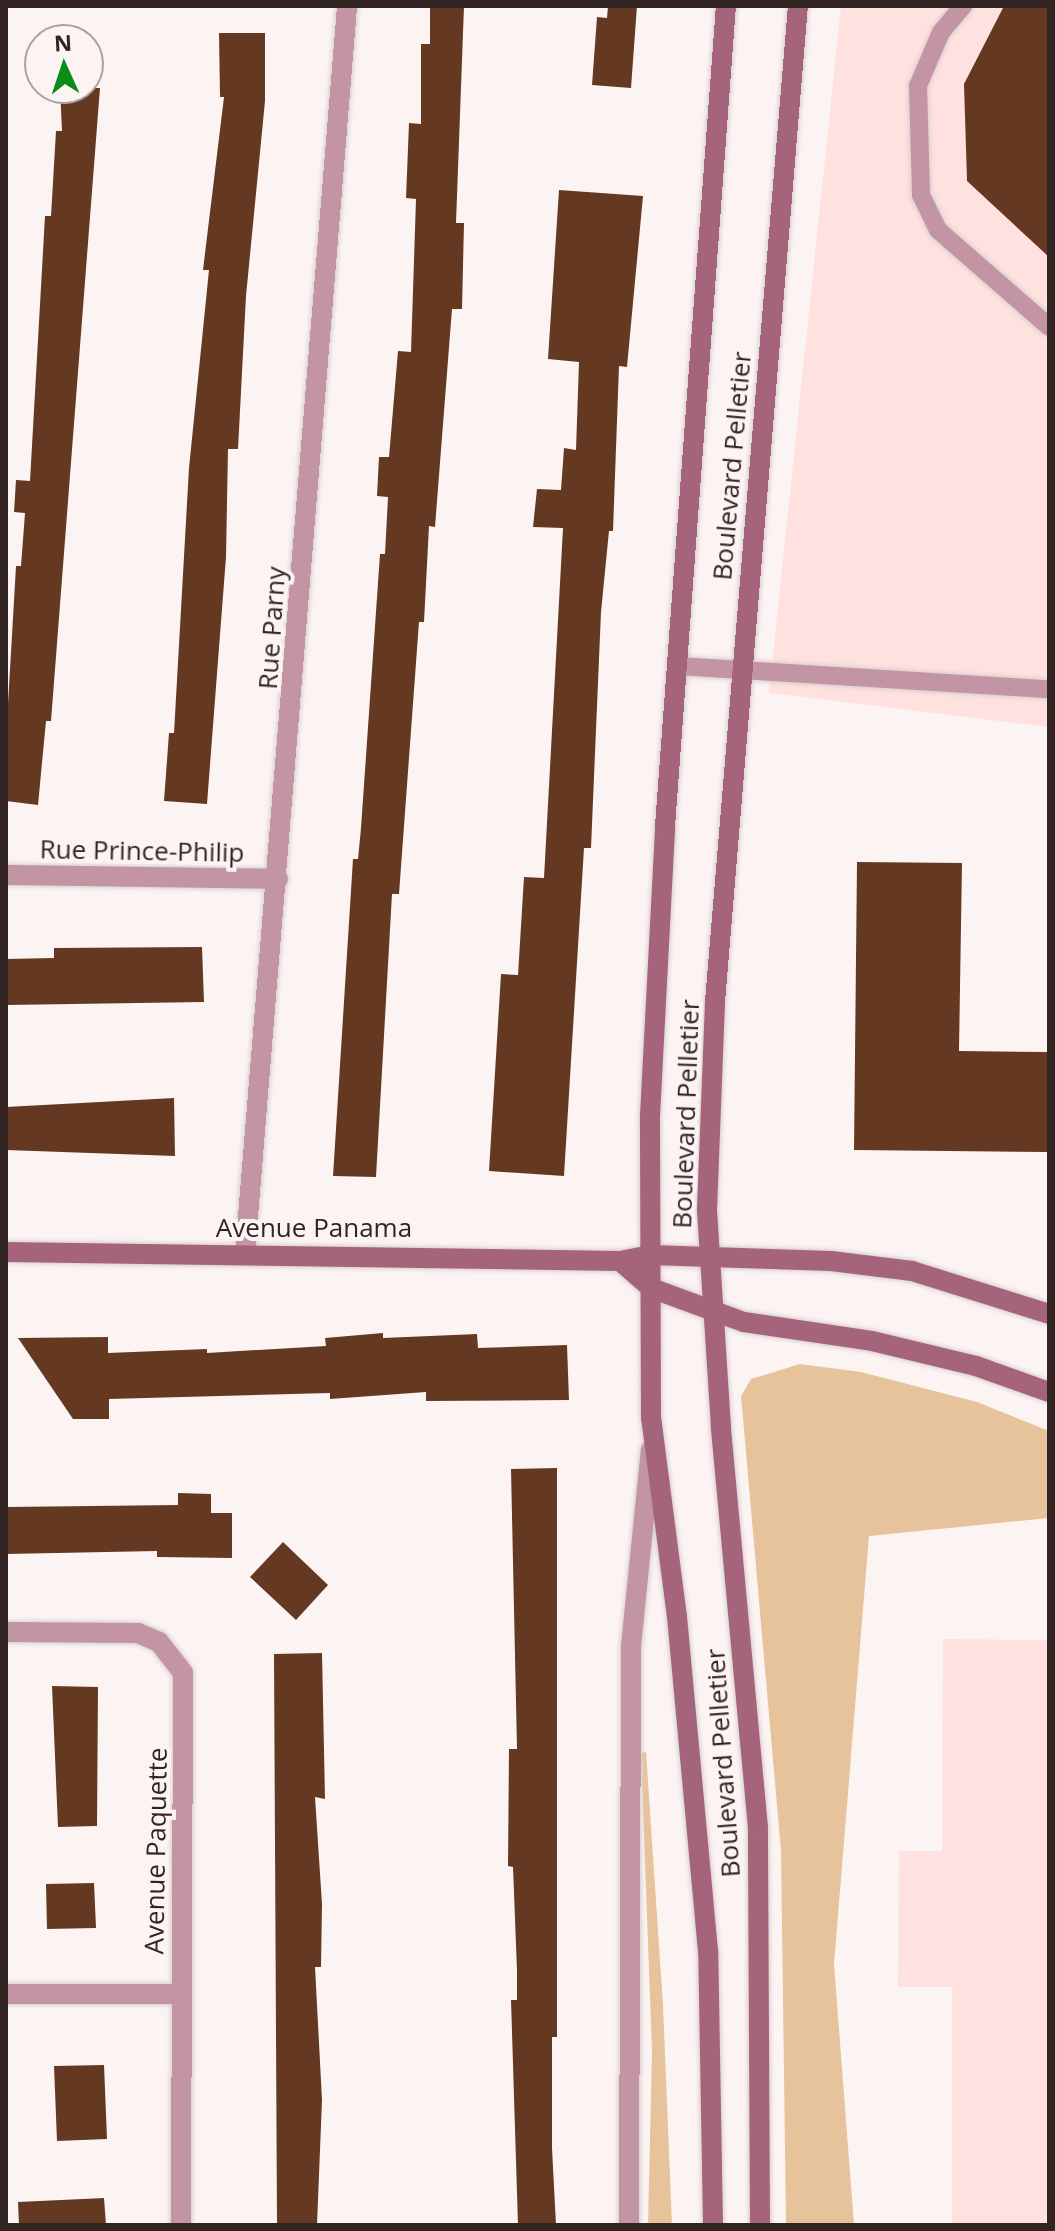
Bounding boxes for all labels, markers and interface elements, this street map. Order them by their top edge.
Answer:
north arrow [24,24,104,104]
text: N [53,27,73,57]
street label: Boulevard Pelletier [706,350,758,582]
street label: Rue Parny [252,566,292,690]
street label: Rue Prince-Philip [39,834,245,868]
street label: Boulevard Pelletier [666,999,706,1229]
street label: Avenue Panama [216,1212,412,1244]
street label: Boulevard Pelletier [699,1648,747,1878]
street label: Avenue Paquette [139,1747,173,1955]

